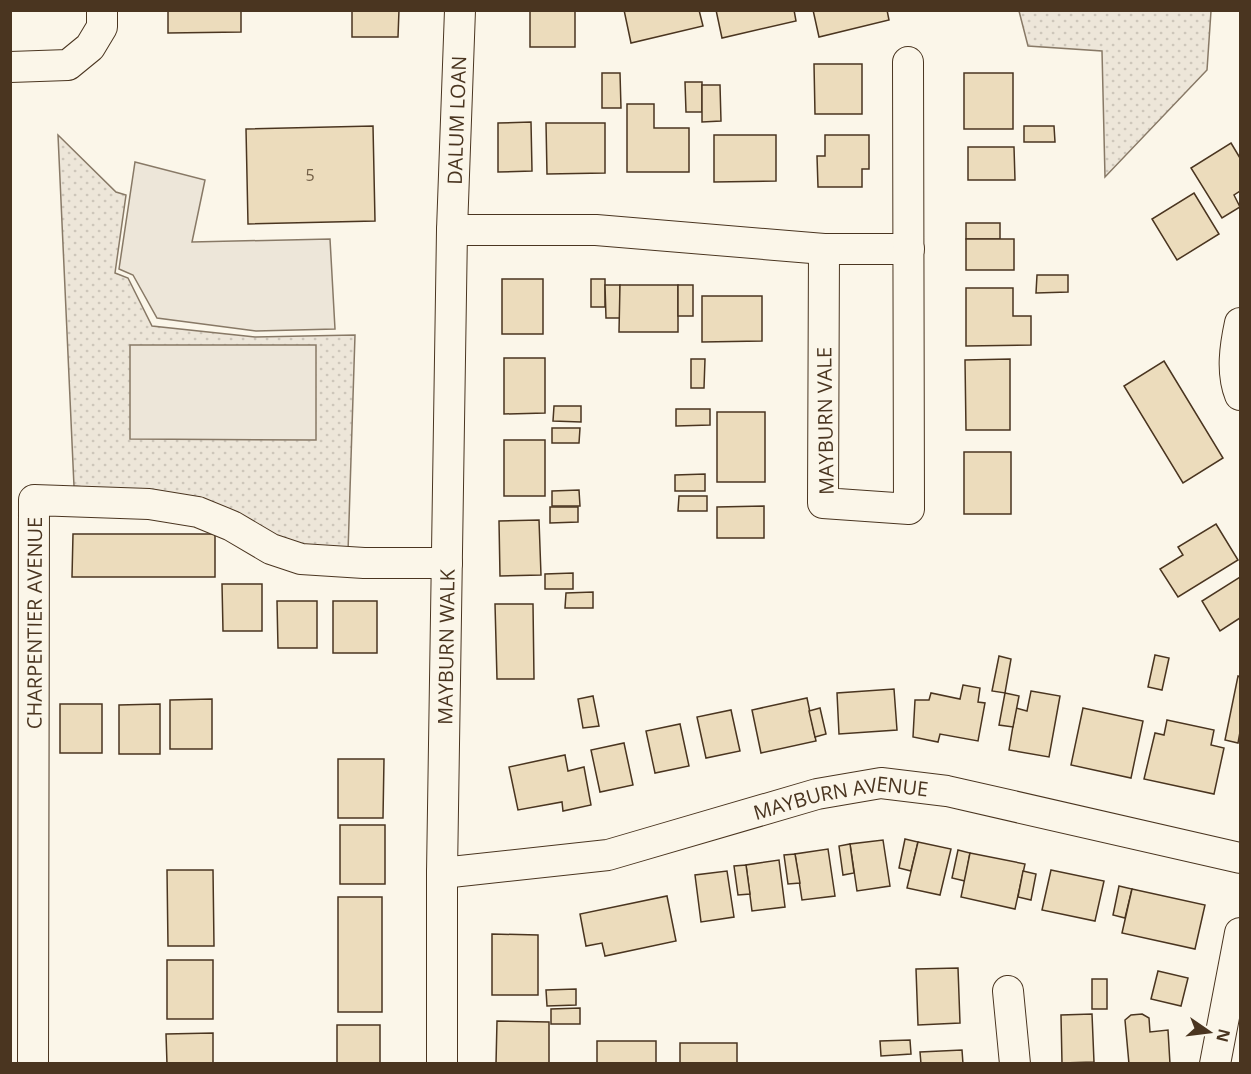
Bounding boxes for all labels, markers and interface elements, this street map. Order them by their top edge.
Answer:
street label: DALUM LOAN [440,55,472,185]
house number: 5 [305,164,315,186]
street label: MAYBURN VALE [810,347,840,495]
street label: CHARPENTIER AVENUE [20,517,47,729]
street label: MAYBURN WALK [431,568,460,725]
street label: MAYBURN AVENUE [750,769,930,825]
north arrow [1179,1002,1239,1062]
text: N [1211,1027,1236,1045]

